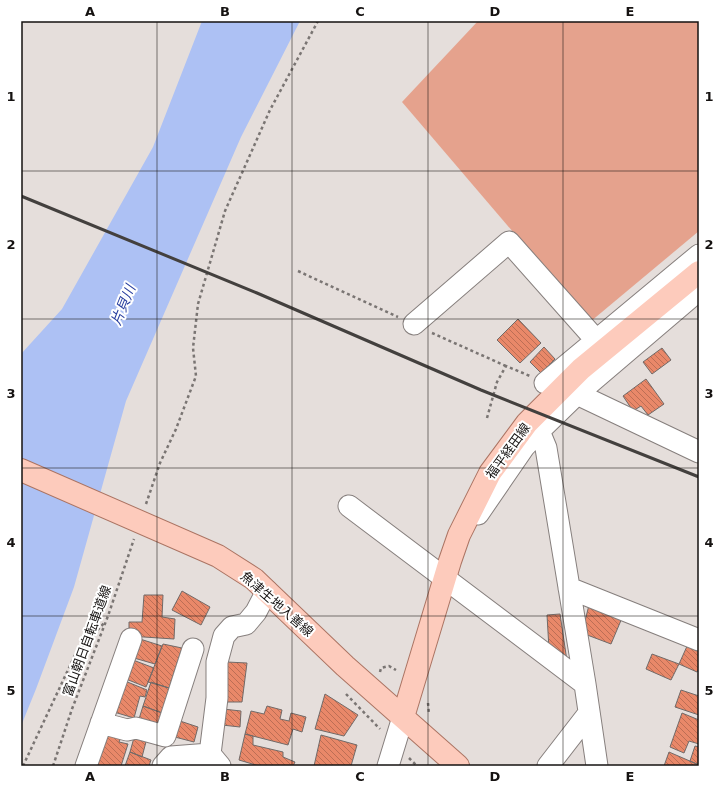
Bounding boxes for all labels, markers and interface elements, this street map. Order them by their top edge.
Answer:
text: A [85,4,95,19]
text: B [220,4,230,19]
text: C [355,4,365,19]
text: D [490,4,501,19]
text: E [626,4,634,19]
text: 1 [6,89,16,104]
text: 1 [704,89,714,104]
text: 2 [6,237,16,252]
text: 2 [704,237,714,252]
water label: 片貝川 [108,281,139,327]
text: 3 [6,386,16,401]
text: 3 [704,386,714,401]
street label: 福平経田線 [483,420,533,482]
text: 4 [6,535,16,550]
text: 4 [704,535,714,550]
street label: 魚津生地入善線 [238,568,316,640]
street label: 富山朝日自転車道線 [60,583,114,699]
text: 5 [6,683,16,698]
text: 5 [704,683,714,698]
text: A [85,769,95,784]
text: B [220,769,230,784]
text: C [355,769,365,784]
text: D [490,769,501,784]
text: E [626,769,634,784]

